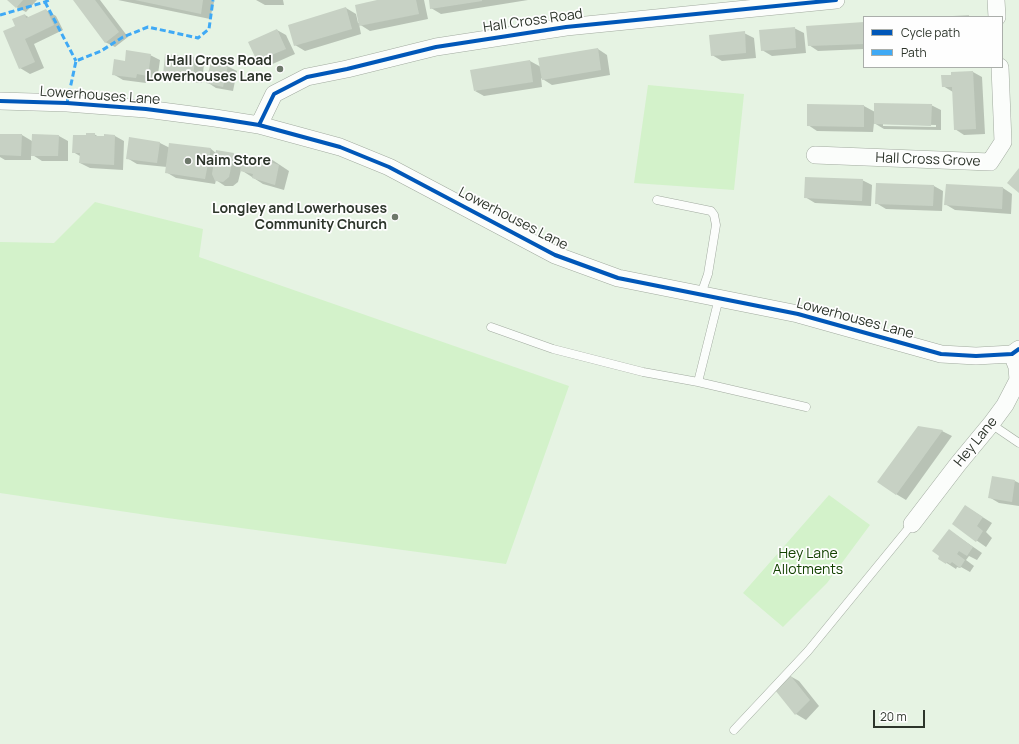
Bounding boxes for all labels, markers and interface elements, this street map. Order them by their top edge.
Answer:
street label: Hall Cross Road [482,6,584,36]
legend [863,16,1003,68]
text: Cycle path [901,24,960,41]
text: Path [901,44,927,61]
place label: Hall Cross Road Lowerhouses Lane [146,53,272,86]
marker: Hall Cross Road Lowerhouses Lane [275,64,285,74]
street label: Lowerhouses Lane [39,83,161,109]
street label: Hall Cross Grove [875,150,981,170]
place label: Naim Store [196,153,271,169]
marker: Naim Store [183,156,193,166]
street label: Lowerhouses Lane [455,184,571,254]
place label: Longley and Lowerhouses Community Church [212,201,387,234]
marker: Longley and Lowerhouses Community Church [390,212,400,222]
street label: Lowerhouses Lane [794,295,916,343]
street label: Hey Lane [951,414,1001,470]
park label: Hey Lane Allotments [773,546,843,578]
scale bar [875,702,927,728]
text: 20 m [880,708,907,725]

